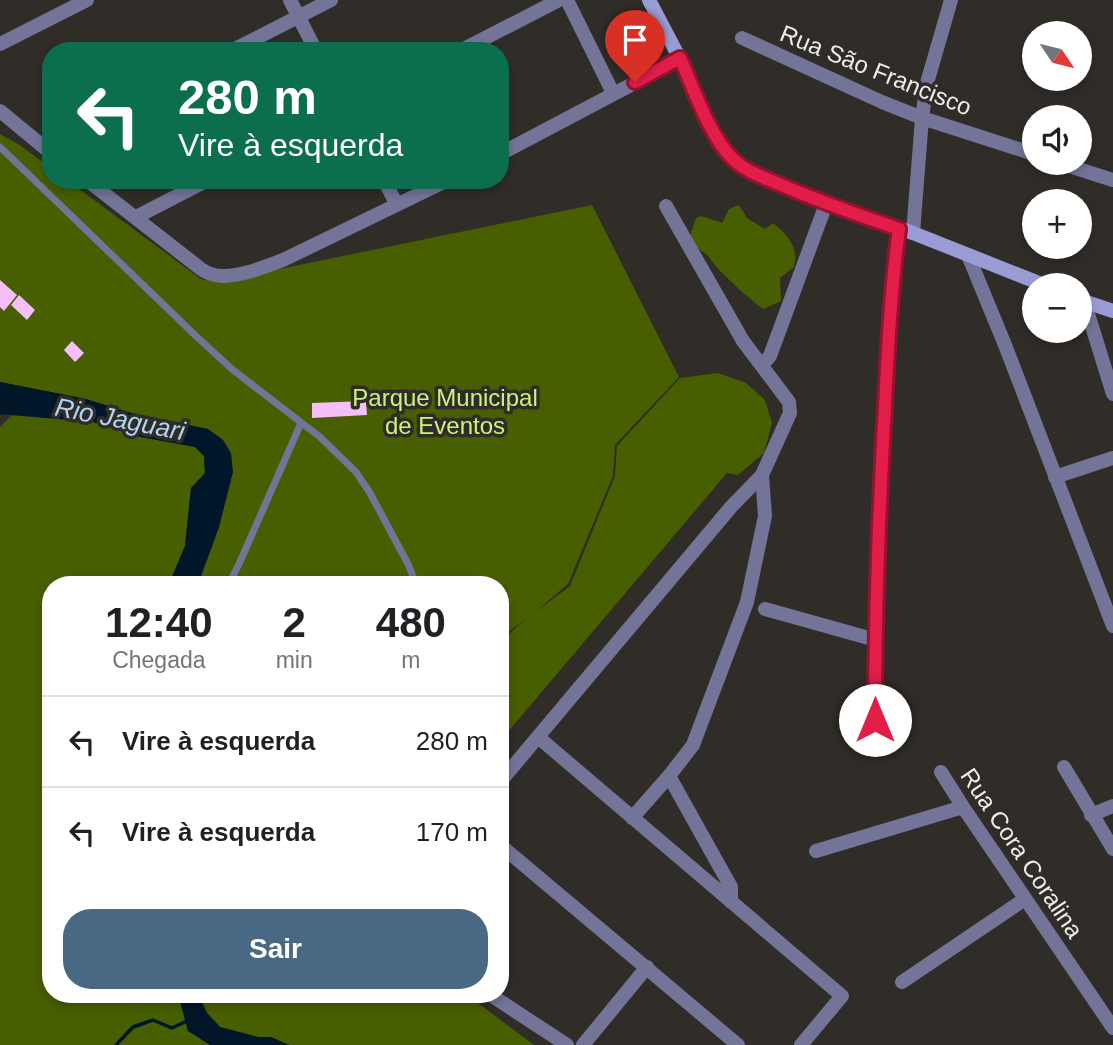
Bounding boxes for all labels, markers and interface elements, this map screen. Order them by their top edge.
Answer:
pin [605,10,665,82]
street label: Rua São Francisco [776,19,976,121]
icon: arrive [616,21,654,59]
north arrow [1022,21,1092,91]
map controls [1022,21,1092,343]
icon: left [63,70,154,161]
text: 280 m [178,70,317,124]
button: sound [1022,105,1092,175]
text: Vire à esquerda [178,127,403,163]
button: + [1022,189,1092,259]
button: − [1022,273,1092,343]
park label: Parque Municipal de Eventos [352,384,538,439]
water label: Rio Jaguari [53,392,189,447]
text: 12:40 [105,599,213,646]
text: 2 [282,599,306,646]
text: 480 [376,599,446,646]
text: Chegada [112,647,206,673]
text: min [276,647,313,673]
text: m [401,647,420,673]
position arrow [838,683,912,757]
icon: left [63,723,101,761]
text: Vire à esquerda [122,726,315,756]
text: 280 m [416,726,488,756]
street label: Rua Cora Coralina [955,763,1089,943]
icon: left [63,814,101,852]
text: Vire à esquerda [122,817,315,847]
text: 170 m [416,817,488,847]
button: Sair [63,909,488,989]

